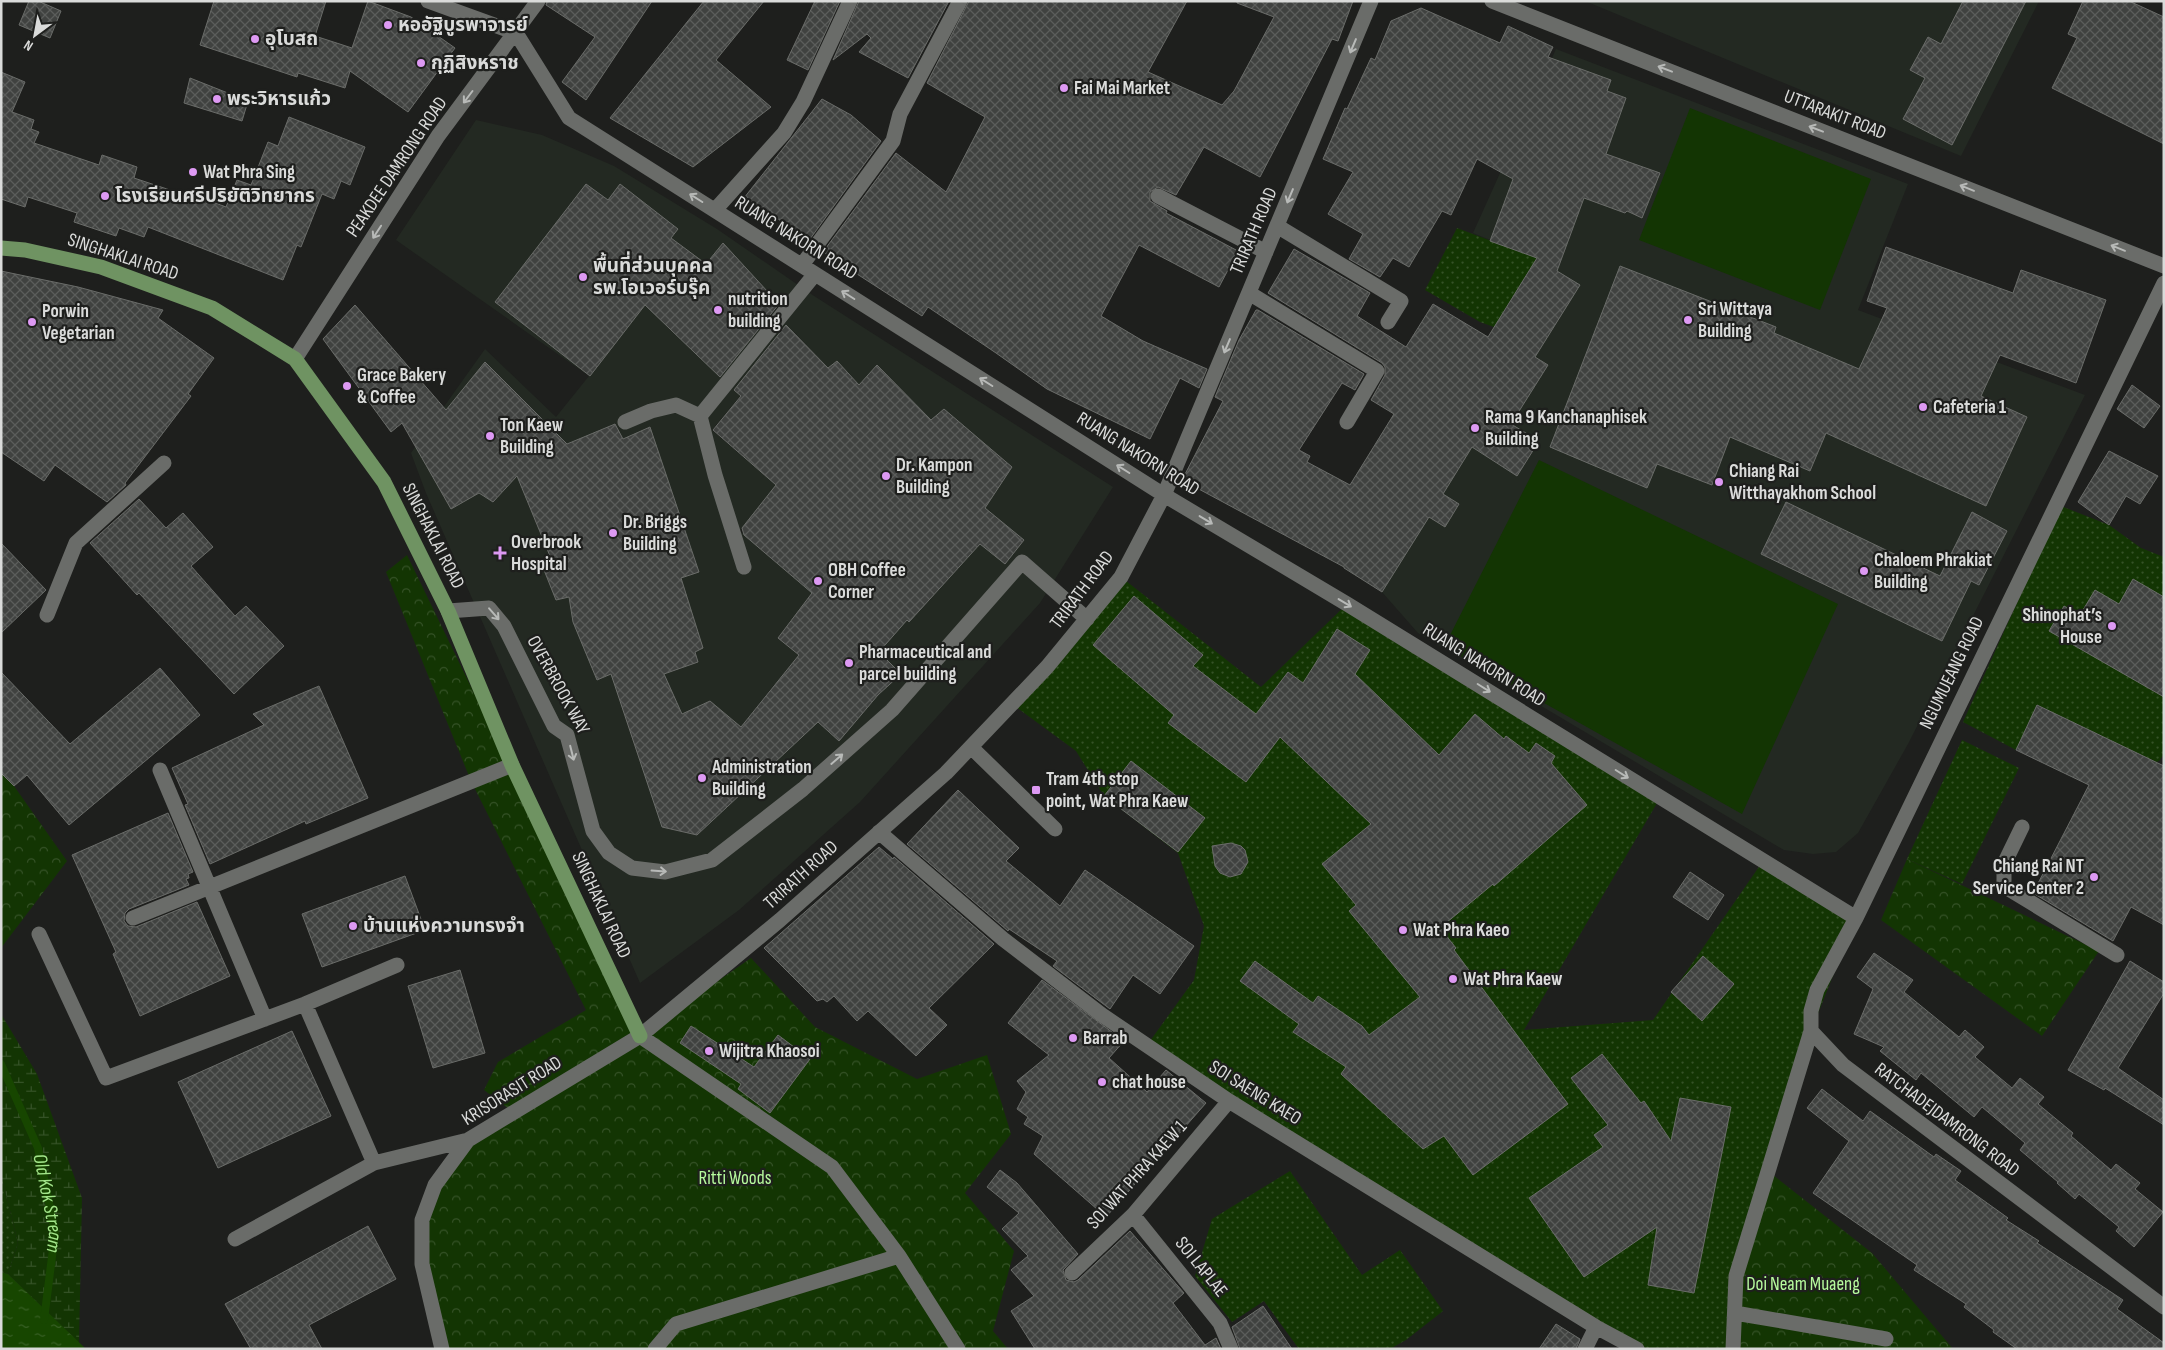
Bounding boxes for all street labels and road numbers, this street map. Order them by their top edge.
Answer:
street label: UTTARAKIT ROAD [1781,85,1889,145]
street label: PEAKDEE DAMRONG ROAD [341,92,453,242]
street label: TRIRATH ROAD [1225,184,1283,278]
street label: RUANG NAKORN ROAD [730,191,862,285]
street label: SINGHAKLAI ROAD [65,228,181,286]
street label: RUANG NAKORN ROAD [1072,407,1204,501]
street label: SINGHAKLAI ROAD [397,480,469,592]
street label: TRIRATH ROAD [1045,546,1119,634]
street label: NGUMUEANG ROAD [1915,613,1989,733]
street label: RUANG NAKORN ROAD [1418,618,1550,712]
street label: OVERBROOK WAY [522,632,595,738]
street label: TRIRATH ROAD [759,836,843,914]
street label: SINGHAKLAI ROAD [566,848,636,962]
street label: KRISORASIT ROAD [458,1051,566,1131]
street label: SOI SAENG KAEO [1205,1056,1305,1130]
street label: RATCHADEJDAMRONG ROAD [1870,1058,2024,1182]
street label: SOI WAT PHRA KAEW 1 [1082,1116,1192,1234]
street label: SOI LAPLAE [1170,1232,1232,1302]

